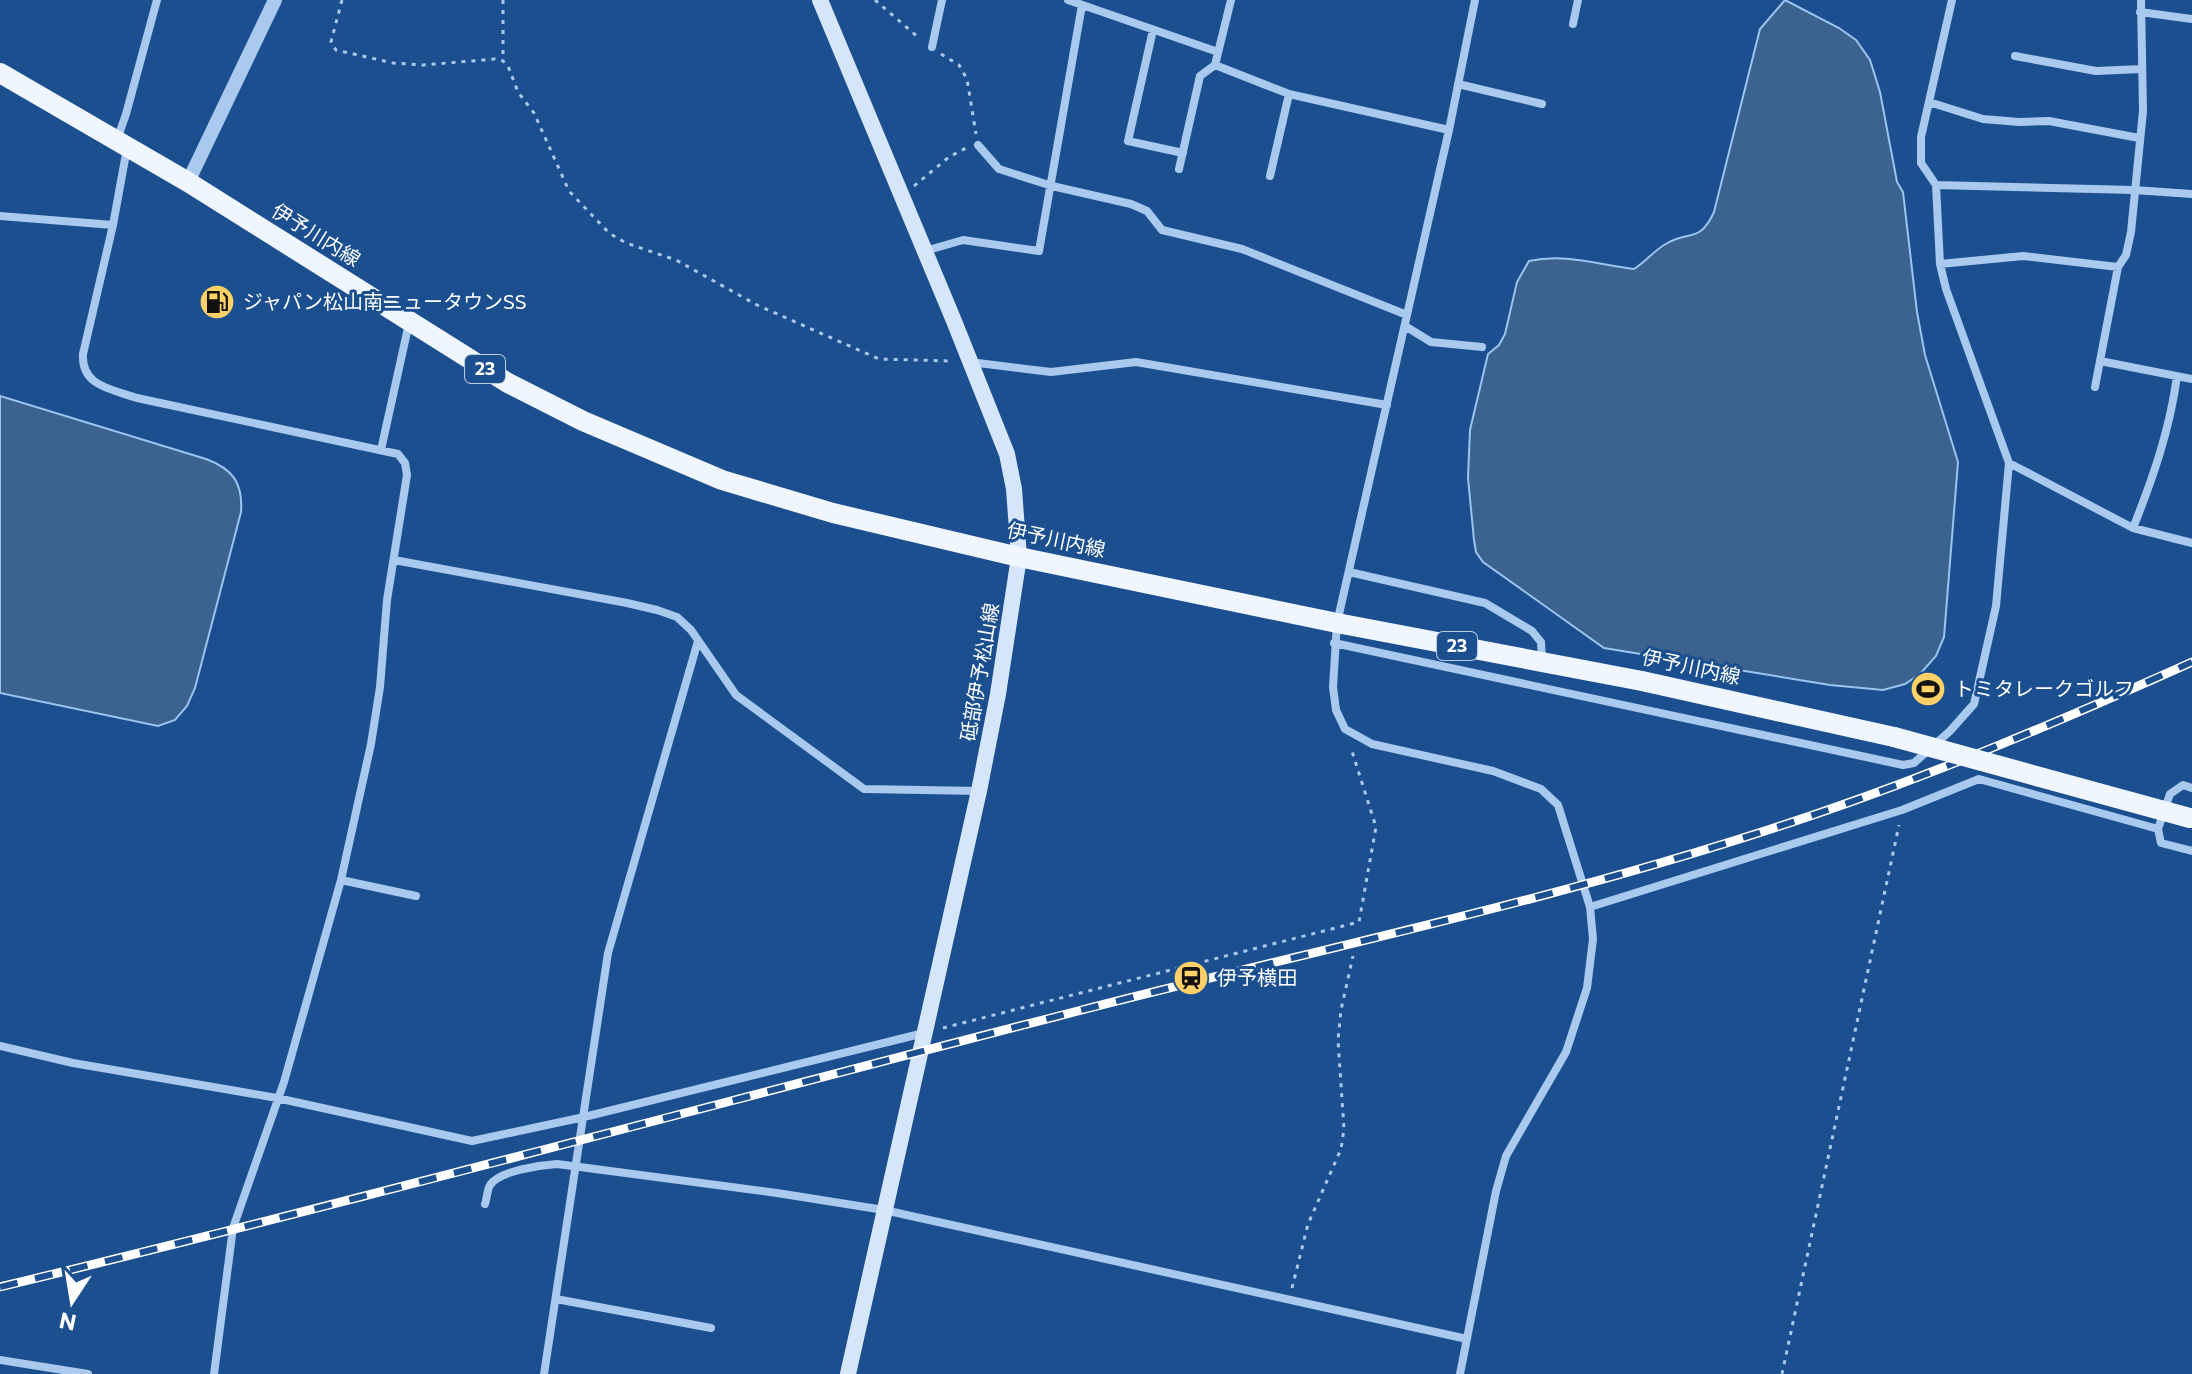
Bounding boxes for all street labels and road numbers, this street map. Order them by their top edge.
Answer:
street label: 伊予川内線 [268,197,365,271]
road number: 23 [465,355,505,383]
street label: 伊予川内線 [1005,517,1108,561]
street label: 砥部伊予松山線 [955,601,1003,743]
road number: 23 [1437,632,1477,660]
street label: 伊予川内線 [1640,644,1743,688]

